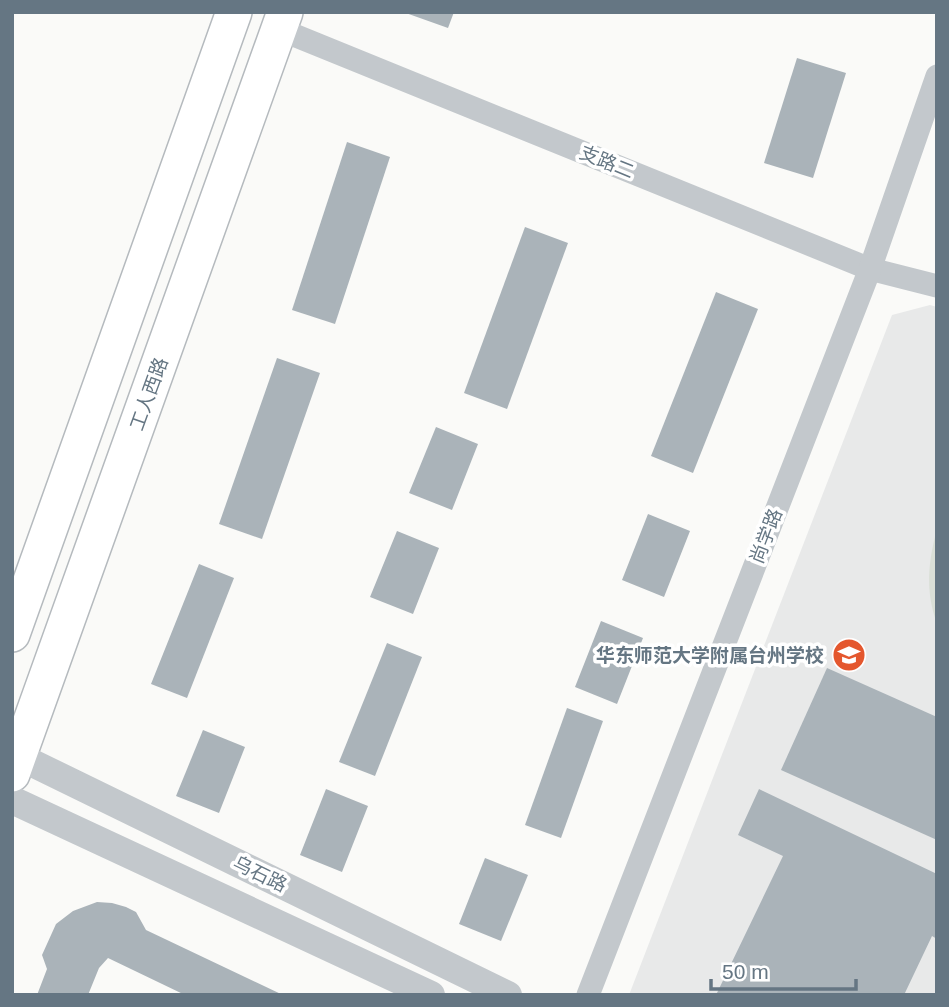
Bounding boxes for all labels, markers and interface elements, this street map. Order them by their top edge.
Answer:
street label: 支路二 [577,142,637,182]
street label: 工人西路 [126,355,172,433]
street label: 尚学路 [746,506,786,566]
school or university icon: 华东师范大学附属台州学校 [830,636,868,674]
place label: 华东师范大学附属台州学校 [596,645,824,666]
street label: 乌石路 [230,852,290,896]
scale bar [711,948,856,992]
text: 50 m [722,960,769,983]

